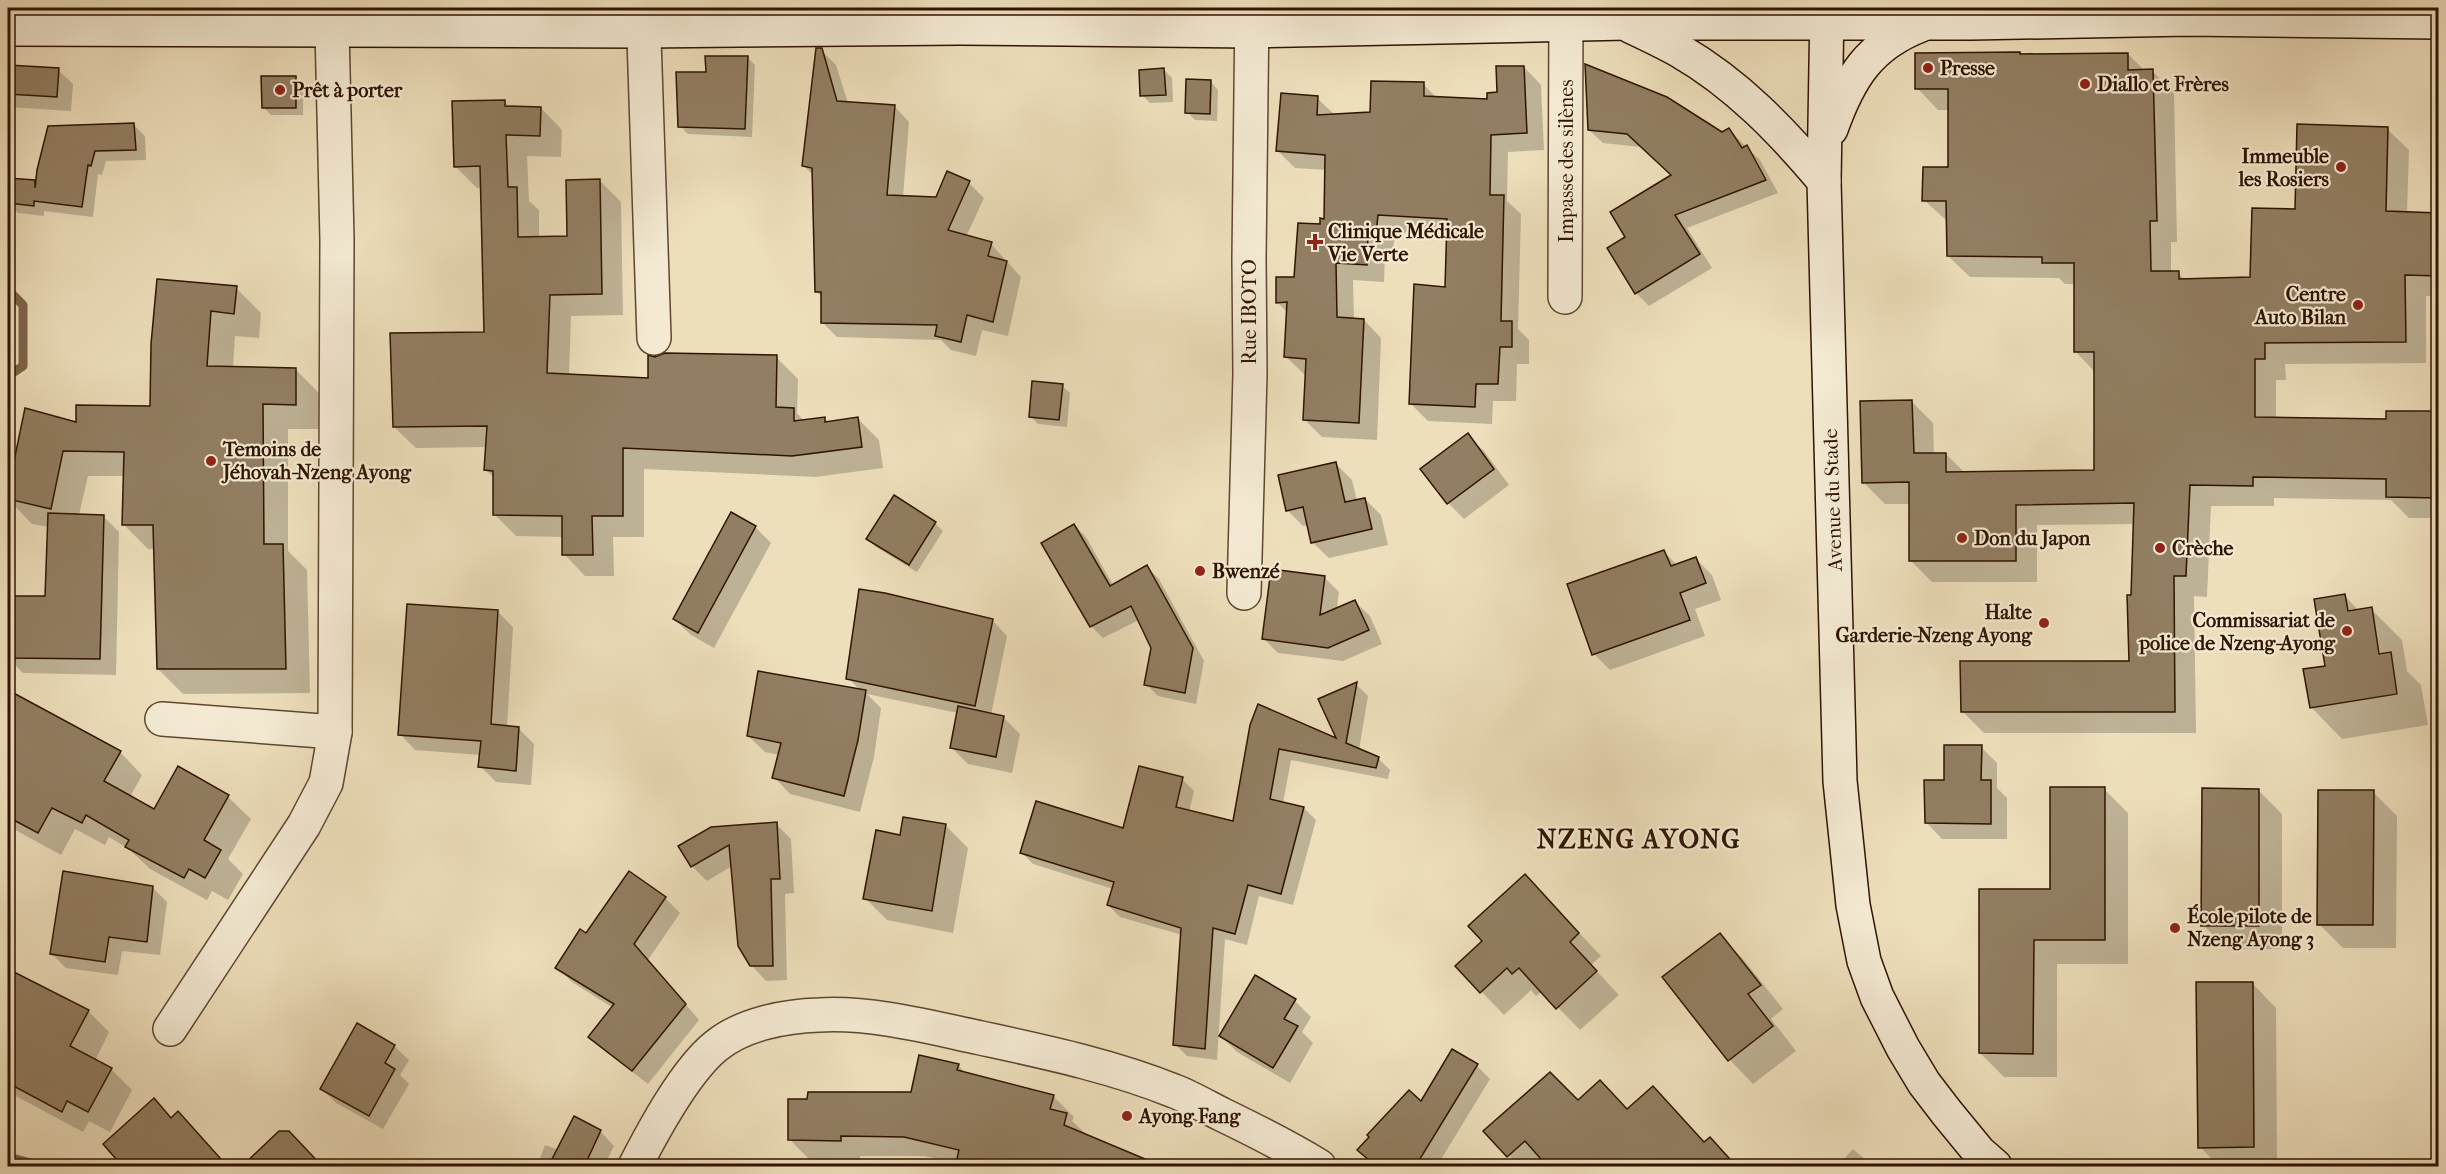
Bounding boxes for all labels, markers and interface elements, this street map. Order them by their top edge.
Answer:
place label: Presse [1940,57,1995,80]
marker: Presse [1921,61,1935,75]
place label: Diallo et Frères [2097,73,2229,96]
marker: Diallo et Frères [2078,77,2092,91]
place label: Prêt à porter [292,79,403,102]
street label: Impasse des silènes [1555,79,1578,243]
marker: Prêt à porter [273,83,287,97]
place label: Immeuble les Rosiers [2238,145,2330,191]
marker: Immeuble les Rosiers [2334,160,2348,174]
place label: Clinique Médicale Vie Verte [1327,220,1484,266]
marker: Clinique Médicale Vie Verte [1306,233,1324,251]
street label: Rue IBOTO [1238,259,1261,365]
place label: Centre Auto Bilan [2253,283,2346,329]
marker: Centre Auto Bilan [2351,298,2365,312]
street label: Avenue du Stade [1819,428,1847,573]
place label: Temoins de Jéhovah-Nzeng Ayong [221,438,412,484]
marker: Temoins de Jéhovah-Nzeng Ayong [204,454,218,468]
place label: Don du Japon [1974,527,2091,550]
marker: Don du Japon [1955,531,1969,545]
place label: Crèche [2172,537,2234,560]
marker: Crèche [2153,541,2167,555]
place label: Bwenzé [1212,560,1280,583]
marker: Bwenzé [1193,564,1207,578]
place label: Halte Garderie-Nzeng Ayong [1835,601,2033,647]
place label: Commissariat de police de Nzeng-Ayong [2138,609,2336,655]
marker: Halte Garderie-Nzeng Ayong [2037,616,2051,630]
marker: Commissariat de police de Nzeng-Ayong [2340,624,2354,638]
district label: NZENG AYONG [1537,824,1741,855]
place label: École pilote de Nzeng Ayong 3 [2187,903,2314,951]
marker: École pilote de Nzeng Ayong 3 [2168,921,2182,935]
place label: Ayong Fang [1137,1105,1241,1128]
marker: Ayong Fang [1120,1109,1134,1123]

